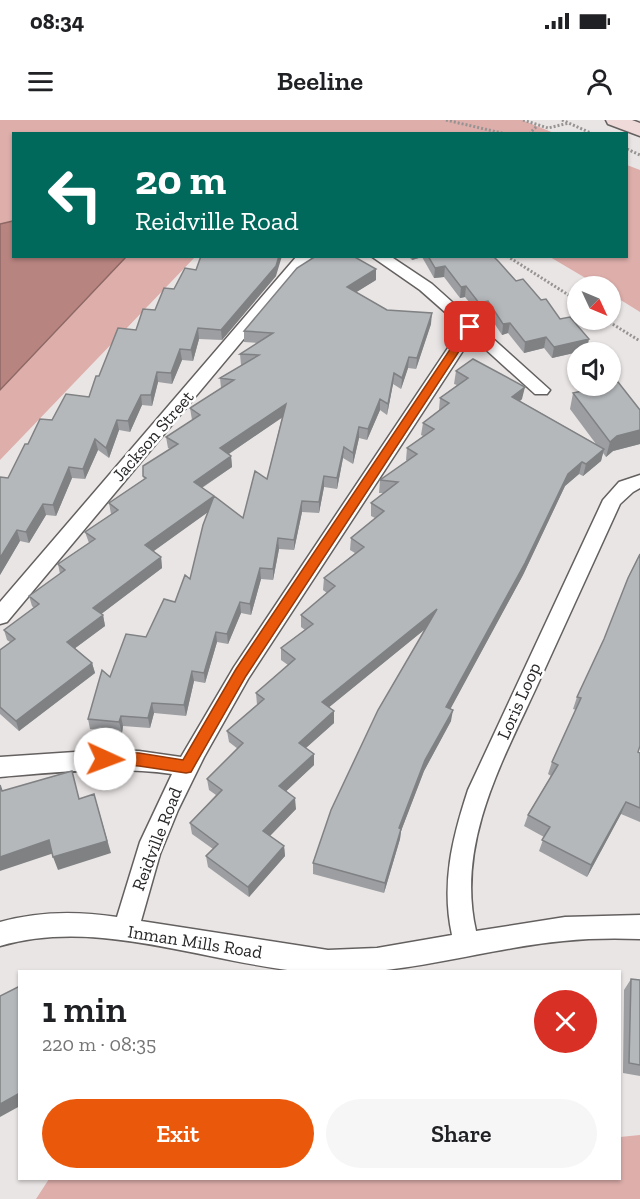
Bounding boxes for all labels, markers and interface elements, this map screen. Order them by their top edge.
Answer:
text: 08:34 [30,8,84,35]
icon: menu [24,65,57,98]
text: Beeline [277,65,363,97]
icon: person [583,65,616,98]
text: 20 m [135,154,226,205]
icon: left [36,156,114,234]
text: Reidville Road [135,205,299,237]
north arrow [567,276,621,330]
map controls [567,276,621,396]
pin [444,301,495,352]
icon: arrive [453,310,486,343]
button: sound [567,342,621,396]
street label: Jackson Street [108,386,199,486]
street label: Loris Loop [492,659,546,743]
position arrow [73,727,137,791]
street label: Reidville Road [127,784,187,894]
street label: Inman Mills Road [126,921,264,964]
text: 1 min [42,988,127,1031]
button: close [534,990,597,1053]
text: 220 m · 08:35 [42,1032,156,1056]
button: Exit [42,1099,314,1168]
button: Share [326,1099,597,1168]

